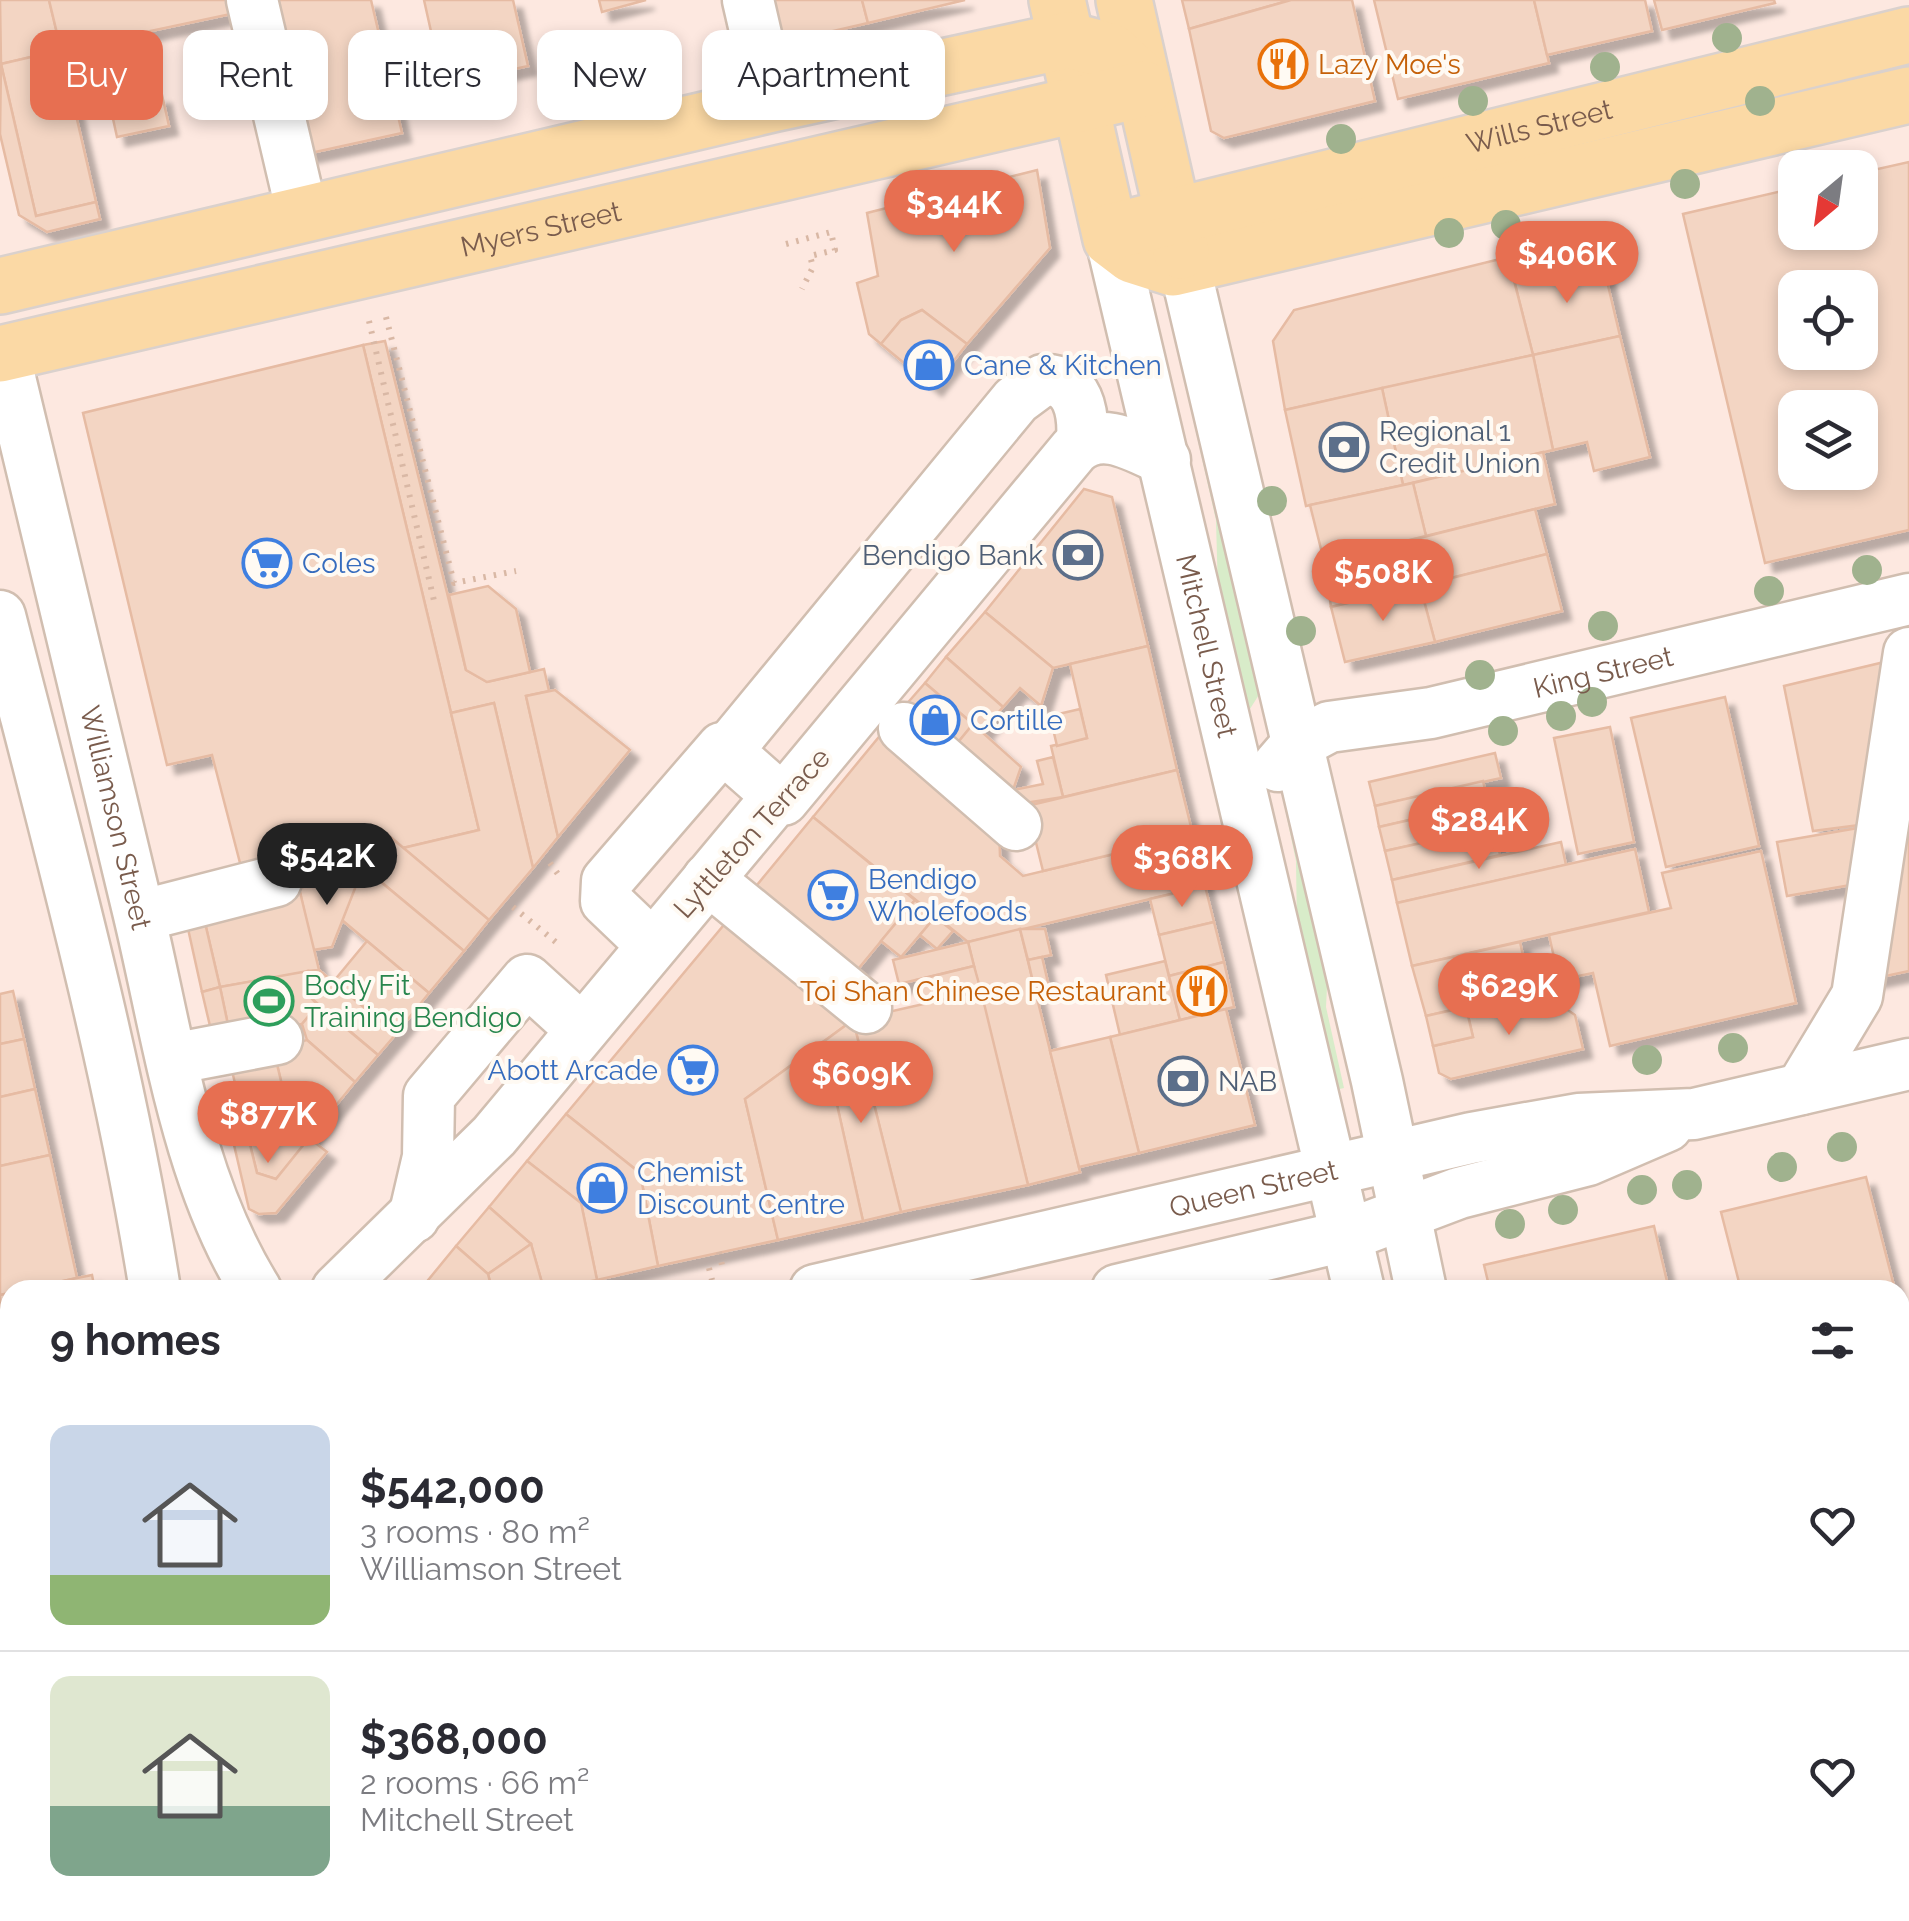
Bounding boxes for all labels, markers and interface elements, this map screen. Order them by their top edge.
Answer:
chip: Buy [30,30,163,120]
chip: Rent [183,30,328,120]
chip: Filters [348,30,517,120]
chip: New [537,30,682,120]
chip: Apartment [702,30,945,120]
restaurant icon: Lazy Moe's [1257,38,1309,90]
place label: Lazy Moe's [1318,48,1461,81]
street label: Wills Street [1463,92,1616,160]
north arrow [1778,150,1878,250]
map controls [1778,150,1878,490]
pin: $344K [884,170,1024,255]
text: $344K [906,184,1002,221]
street label: Myers Street [457,194,625,263]
pin: $406K [1497,221,1637,306]
text: $406K [1517,235,1617,272]
button: locate [1778,270,1878,370]
shop icon: Cane & Kitchen [903,339,955,391]
place label: Cane & Kitchen [964,349,1162,382]
button: layers [1778,390,1878,490]
place label: Regional 1 Credit Union [1379,415,1540,480]
bank icon: Regional 1 Credit Union [1318,421,1370,473]
bank icon: Bendigo Bank [1052,529,1104,581]
supermarket icon: Coles [241,537,293,589]
place label: Bendigo Bank [862,539,1043,572]
pin: $508K [1313,539,1453,624]
place label: Coles [302,547,375,580]
street label: Mitchell Street [1169,551,1245,741]
text: $508K [1334,553,1432,590]
street label: King Street [1530,639,1677,705]
shop icon: Cortille [909,694,961,746]
street label: Williamson Street [73,702,159,933]
place label: Cortille [970,704,1063,737]
street label: Lyttleton Terrace [667,741,837,925]
pin: $284K [1409,787,1549,872]
text: $284K [1430,801,1528,838]
pin: $542K [257,823,397,908]
pin: $368K [1112,825,1252,910]
text: $542K [279,837,375,874]
text: $368K [1133,839,1231,876]
place label: Bendigo Wholefoods [868,863,1027,928]
supermarket icon: Bendigo Wholefoods [807,869,859,921]
pin: $629K [1439,953,1579,1038]
restaurant icon: Toi Shan Chinese Restaurant [1176,965,1228,1017]
text: $629K [1460,967,1558,1004]
place label: Body Fit Training Bendigo [304,969,522,1034]
sports icon: Body Fit Training Bendigo [243,975,295,1027]
place label: Toi Shan Chinese Restaurant [800,975,1168,1008]
pin: $609K [791,1041,931,1126]
supermarket icon: Abott Arcade [667,1044,719,1096]
place label: Abott Arcade [488,1054,658,1087]
text: $609K [811,1055,911,1092]
bank icon: NAB [1157,1055,1209,1107]
place label: NAB [1218,1065,1277,1098]
pin: $877K [198,1081,338,1166]
text: $877K [219,1095,317,1132]
street label: Queen Street [1166,1153,1341,1224]
place label: Chemist Discount Centre [637,1156,845,1221]
shop icon: Chemist Discount Centre [576,1162,628,1214]
icon: filters [1805,1313,1860,1368]
text: 9 homes [50,1316,221,1365]
text: $542,000 [360,1464,545,1513]
icon: home [130,1465,250,1585]
icon: heart [1805,1498,1860,1553]
text: 3 rooms · 80 m² [360,1513,590,1550]
text: Williamson Street [360,1550,622,1587]
text: $368,000 [360,1715,548,1764]
icon: home [130,1716,250,1836]
icon: heart [1805,1749,1860,1804]
text: 2 rooms · 66 m² [360,1764,589,1801]
text: Mitchell Street [360,1801,574,1838]

